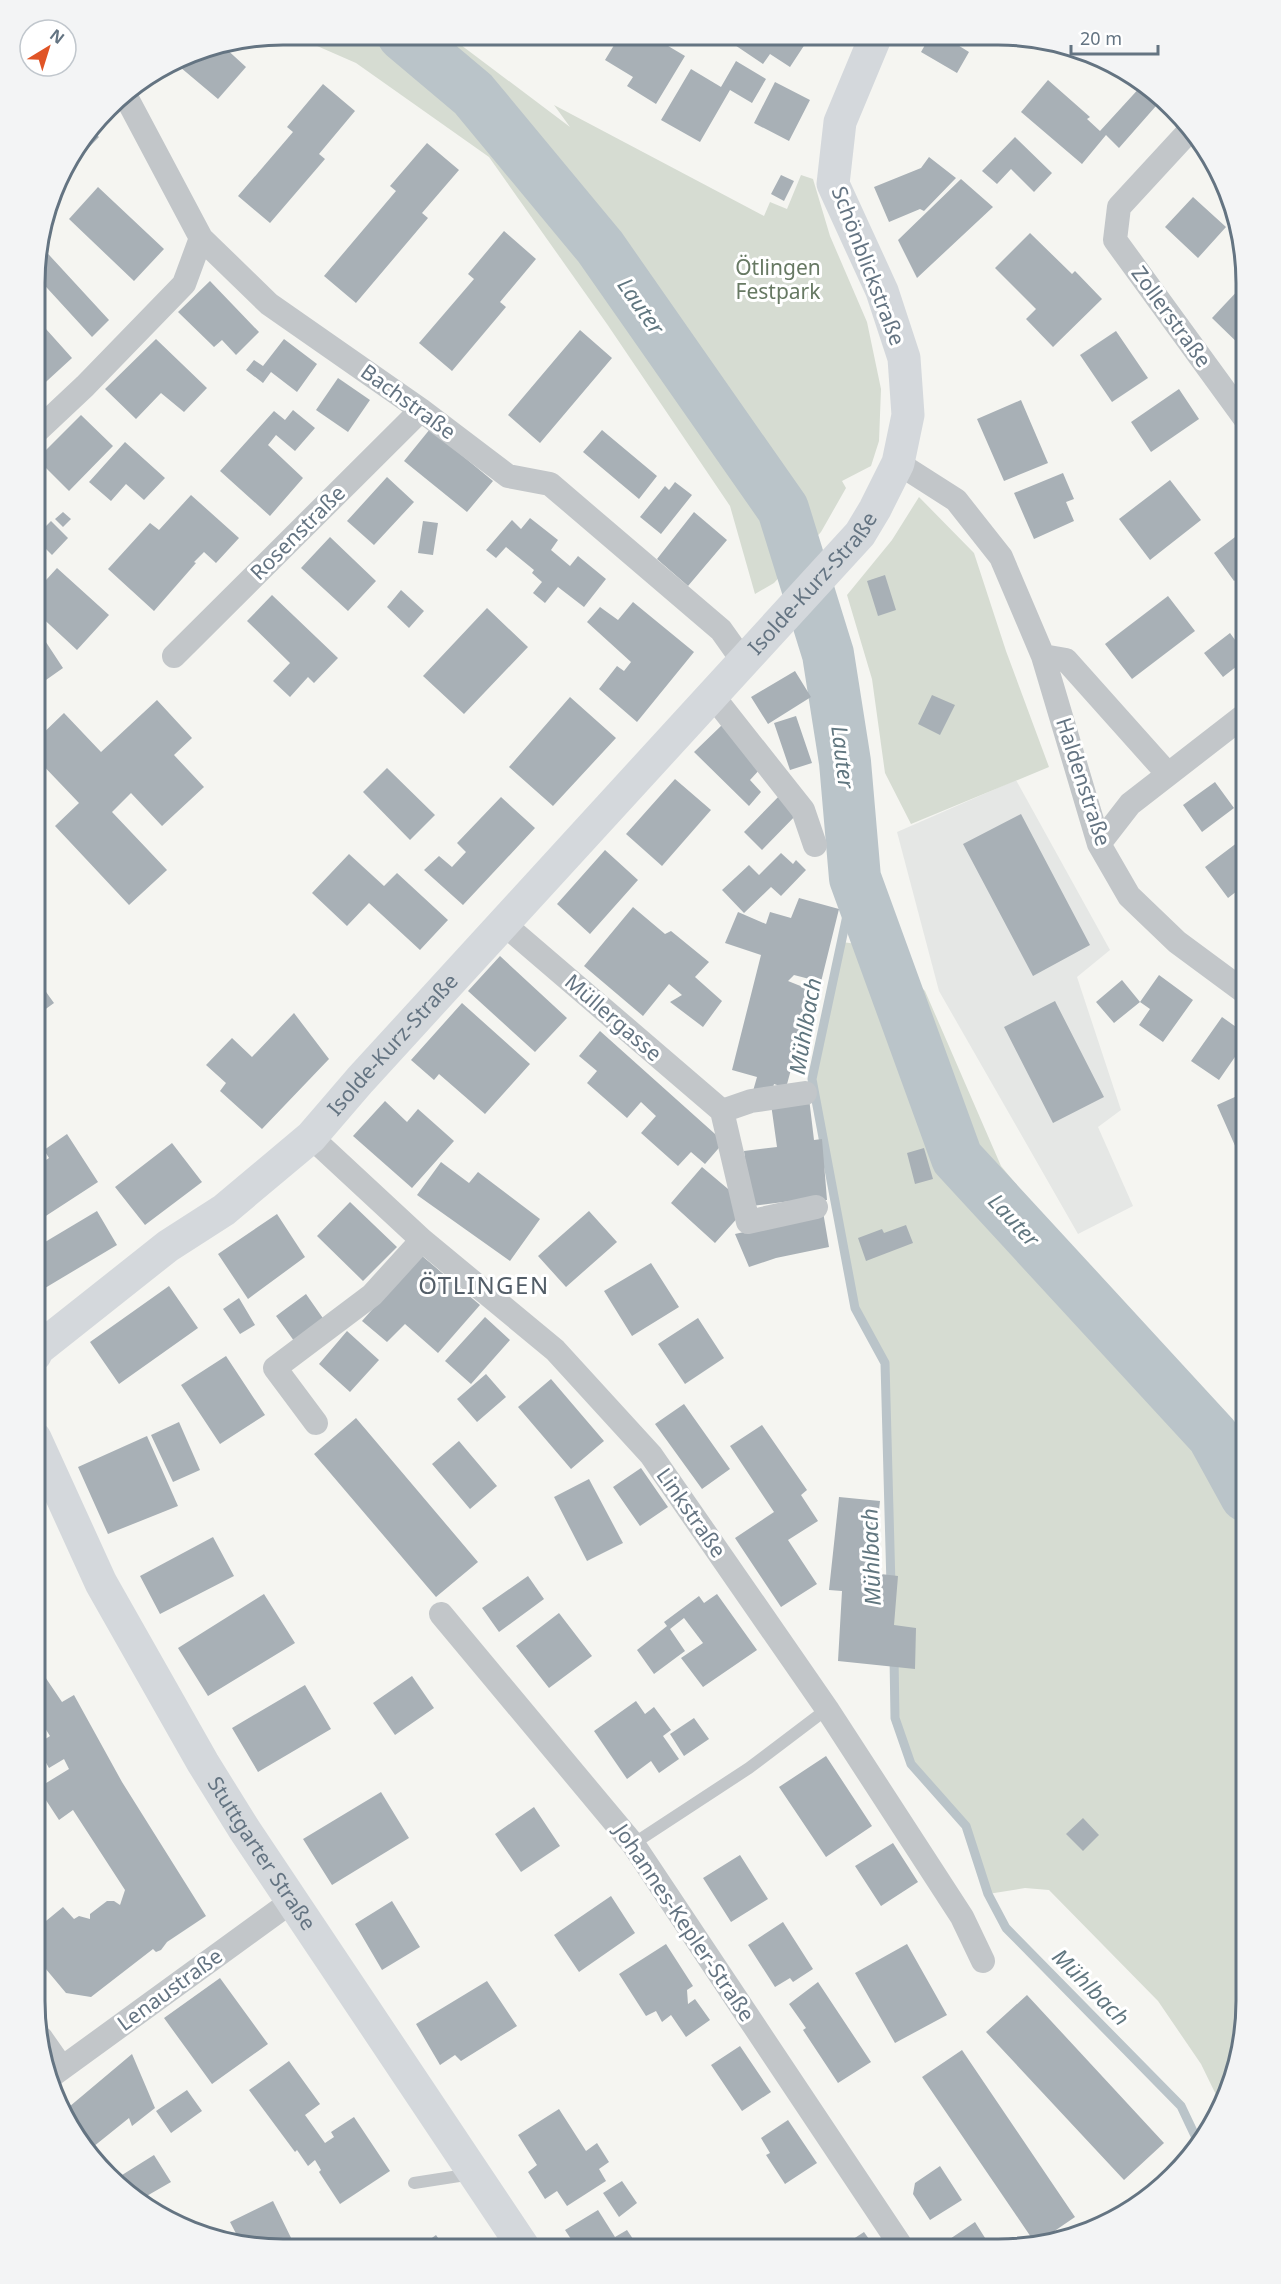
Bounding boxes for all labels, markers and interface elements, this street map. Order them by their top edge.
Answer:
north arrow [18,18,78,78]
scale bar [1071,18,1158,56]
text: N [45,24,69,49]
text: 20 m [1080,26,1122,50]
street label: Schönblickstraße [826,182,912,349]
park label: Ötlingen Festpark [735,253,821,305]
street label: Zollerstraße [1126,260,1218,373]
water label: Lauter [612,271,673,341]
street label: Bachstraße [355,357,462,445]
street label: Rosenstraße [244,479,351,586]
street label: Isolde-Kurz-Straße [741,507,883,660]
street label: Haldenstraße [1050,714,1118,849]
water label: Lauter [825,724,863,791]
street label: Isolde-Kurz-Straße [321,967,464,1121]
street label: Müllergasse [559,967,668,1067]
water label: Mühlbach [781,975,827,1076]
water label: Lauter [982,1186,1048,1253]
district label: ÖTLINGEN [418,1268,550,1301]
street label: Linkstraße [651,1462,733,1563]
water label: Mühlbach [853,1508,887,1606]
street label: Stuttgarter Straße [202,1771,323,1935]
street label: Johannes-Kepler-Straße [607,1817,761,2027]
water label: Mühlbach [1047,1941,1137,2031]
street label: Lenaustraße [111,1942,228,2037]

